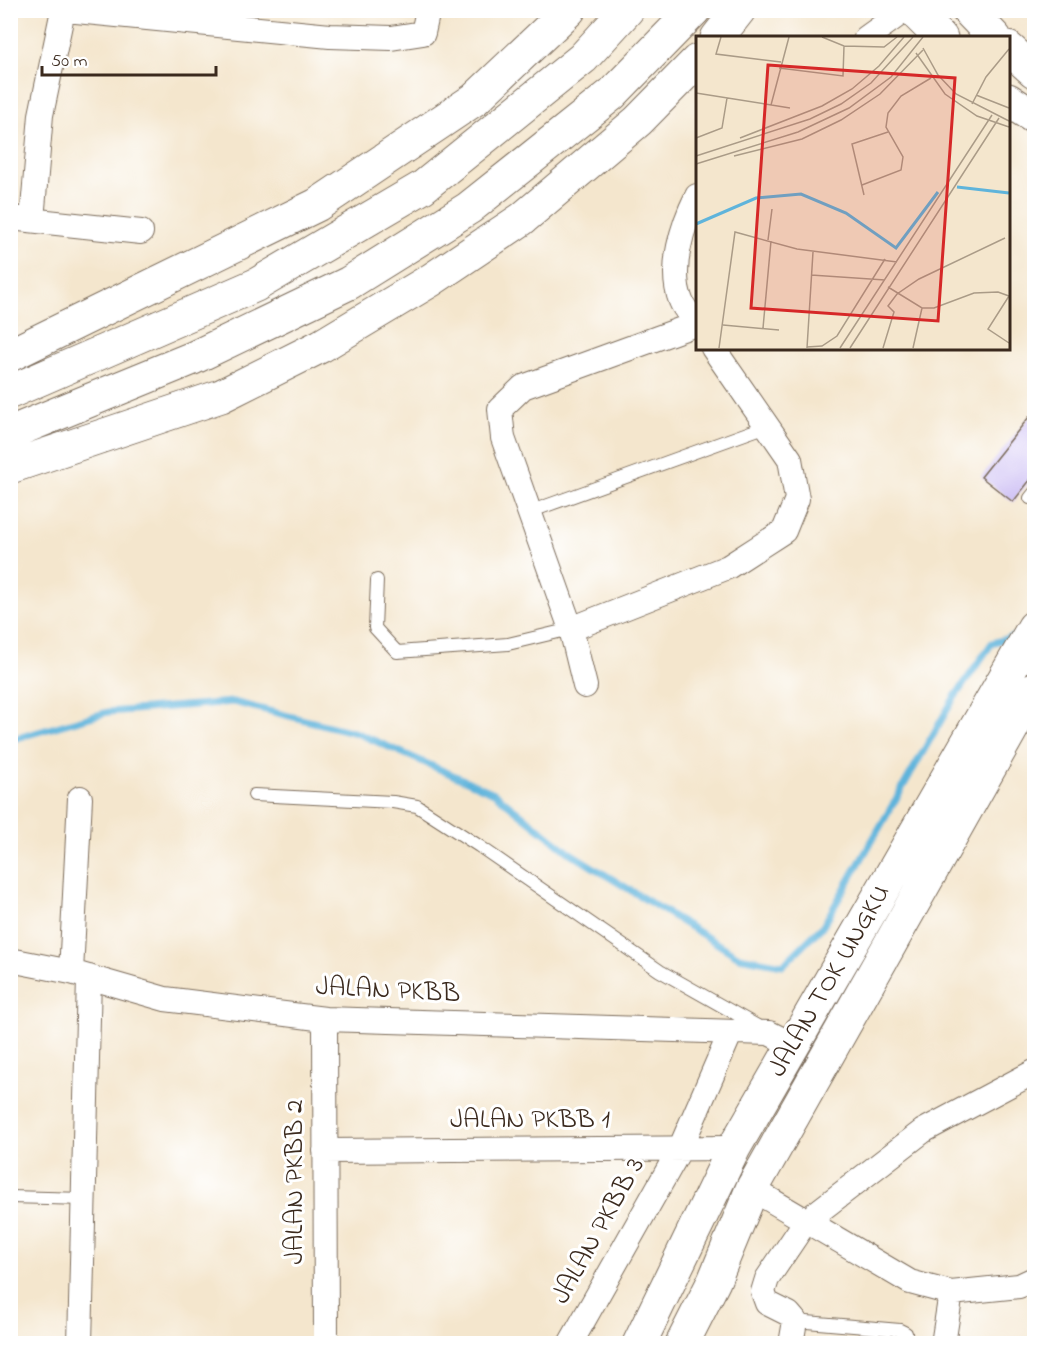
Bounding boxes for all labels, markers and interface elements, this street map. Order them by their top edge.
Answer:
inset map [696,36,1009,350]
scale bar [42,39,216,77]
text: 50 m [51,49,88,75]
street label: JALAN TOK UNGKU [759,877,901,1085]
street label: JALAN PKBB [315,968,461,1014]
street label: JALAN PKBB 2 [276,1099,315,1265]
street label: JALAN PKBB 1 [450,1101,610,1140]
street label: JALAN PKBB 3 [542,1150,656,1312]

